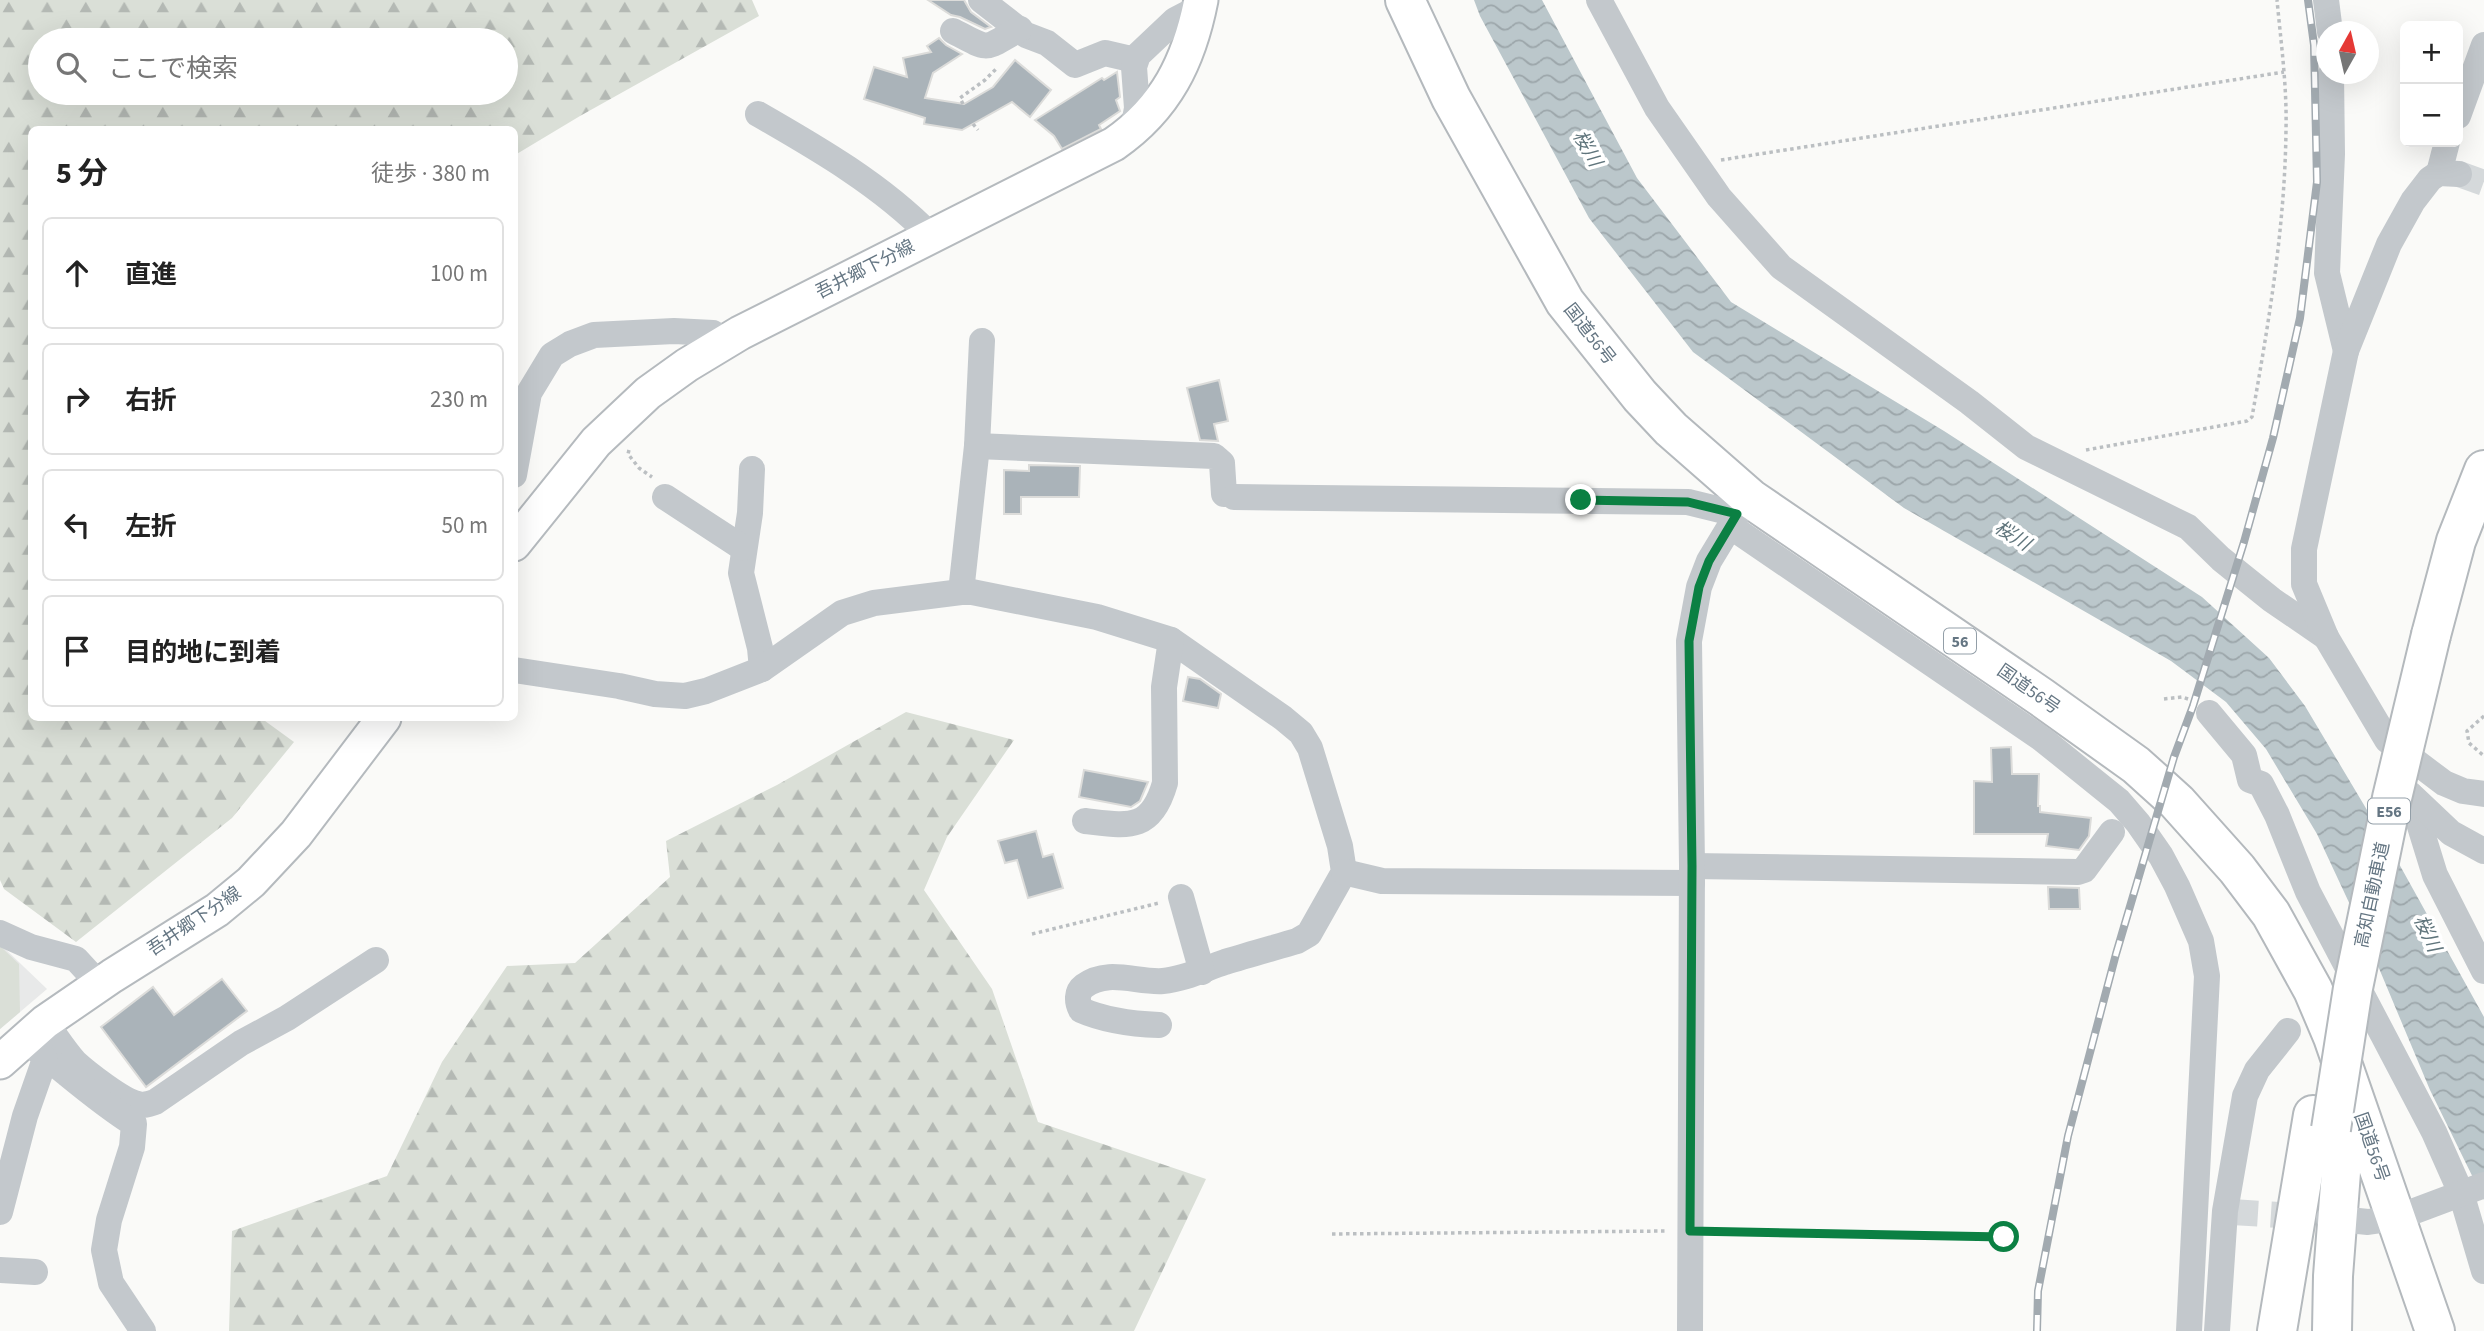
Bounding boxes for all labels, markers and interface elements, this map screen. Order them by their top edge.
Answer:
north arrow [2316,21,2379,84]
map controls [2400,21,2463,147]
button: + [2400,21,2463,84]
search box [28,28,518,105]
icon: search [52,48,90,86]
text: ここで検索 [108,50,238,87]
button: − [2400,84,2463,147]
water label: 桜川 [1566,126,1609,174]
text: 5 分 [56,152,108,195]
text: 徒歩 · 380 m [371,157,490,190]
street label: 吾井郷下分線 [811,234,919,305]
icon: ahead [58,254,96,292]
text: 直進 [125,256,177,293]
text: 100 m [430,257,488,290]
street label: 国道56号 [1558,298,1622,370]
icon: right [58,380,96,418]
text: 右折 [125,382,177,419]
text: 230 m [430,383,488,416]
route end [1565,484,1596,515]
icon: left [58,506,96,544]
text: 左折 [125,508,177,545]
text: 50 m [441,509,488,542]
water label: 桜川 [1989,515,2037,559]
road number: 56 [1944,628,1976,654]
icon: arrive [58,632,96,670]
text: 目的地に到着 [125,634,281,671]
street label: 国道56号 [1992,659,2065,720]
road number: E56 [2368,798,2410,824]
street label: 高知自動車道 [2349,840,2396,951]
street label: 吾井郷下分線 [143,881,246,962]
water label: 桜川 [2406,911,2448,958]
street label: 国道56号 [2348,1109,2395,1185]
route start [1988,1221,2019,1252]

